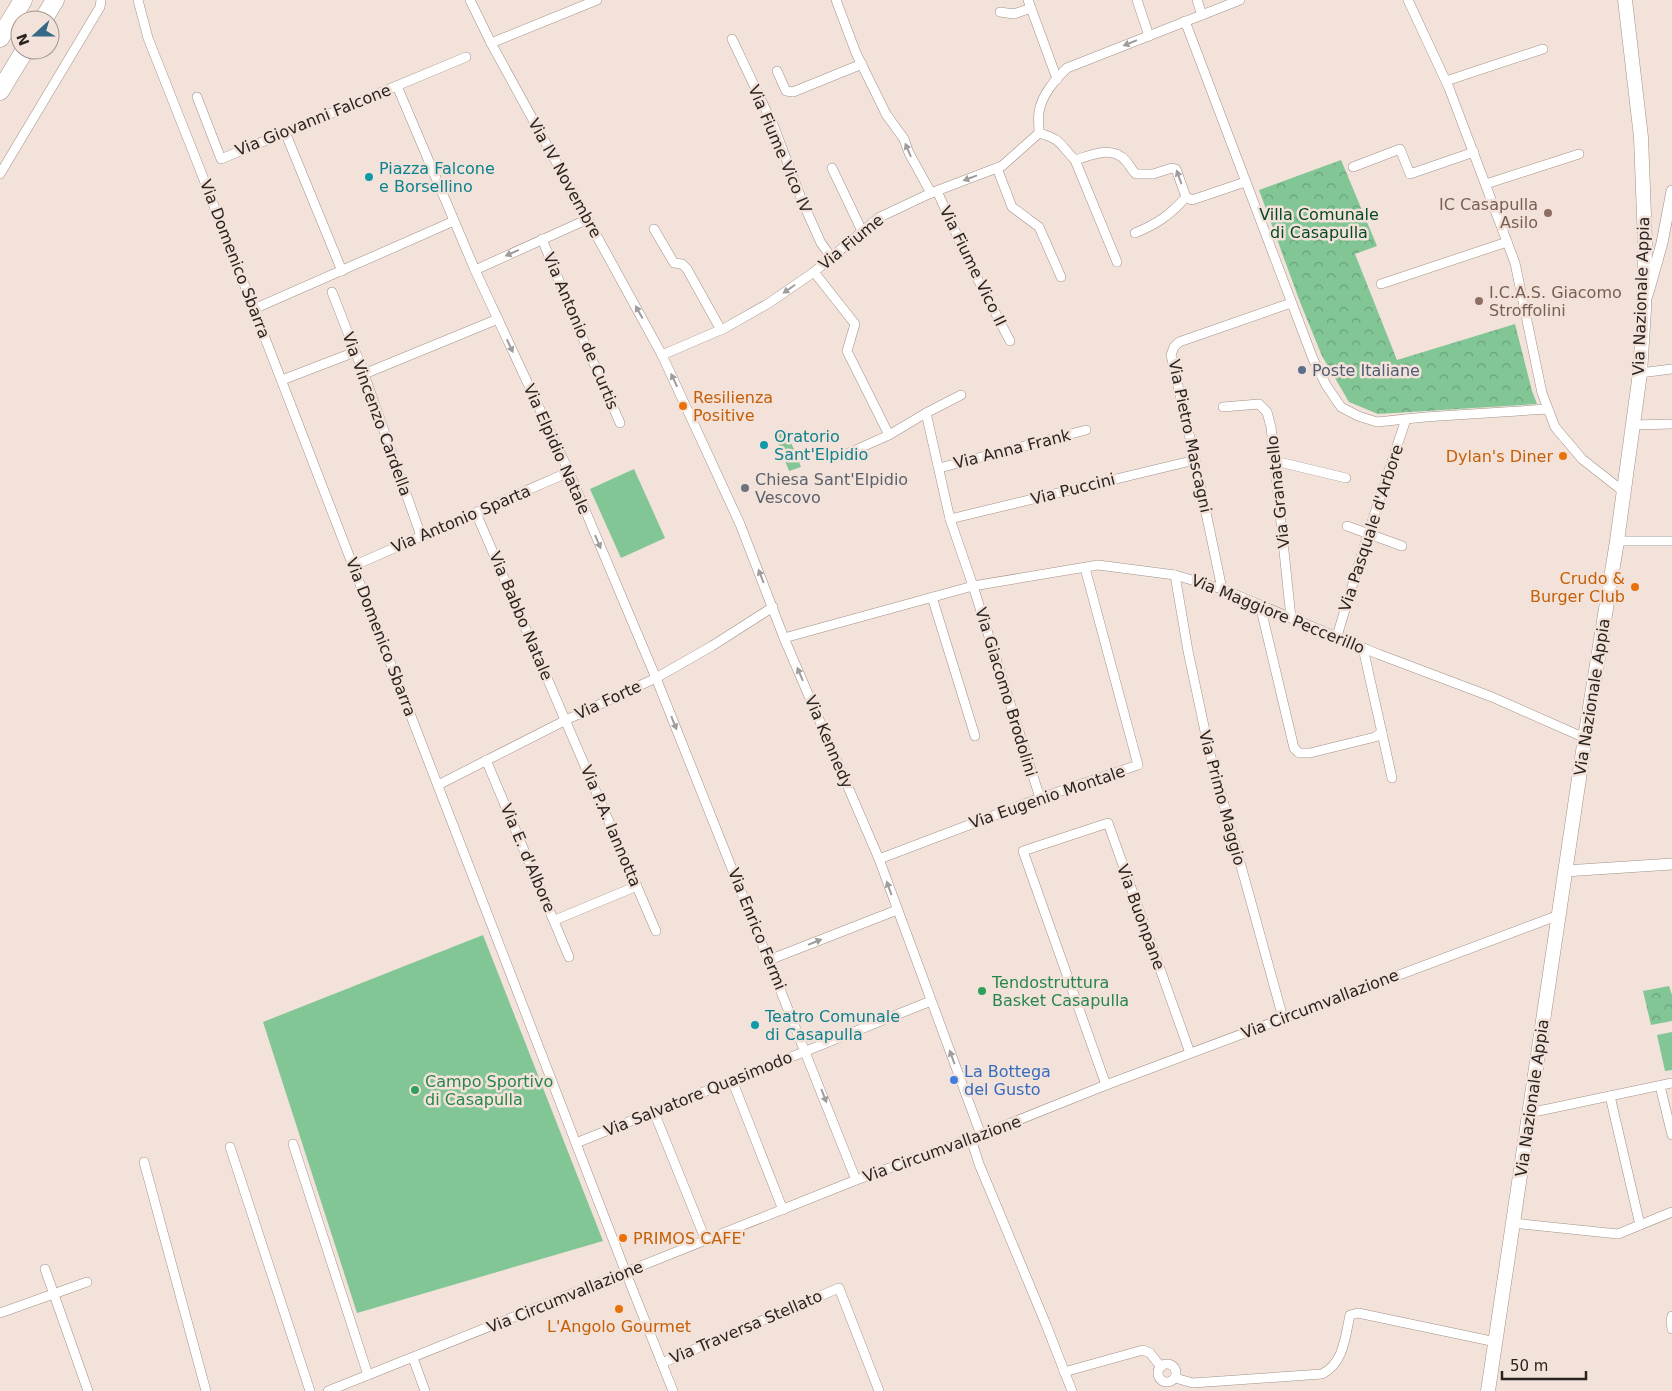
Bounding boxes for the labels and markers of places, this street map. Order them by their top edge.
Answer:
place label: Piazza Falcone e Borsellino [379,159,495,196]
marker: Piazza Falcone e Borsellino [363,171,375,183]
place label: IC Casapulla Asilo [1439,195,1538,232]
marker: IC Casapulla Asilo [1542,207,1554,219]
place label: I.C.A.S. Giacomo Stroffolini [1489,283,1622,320]
marker: I.C.A.S. Giacomo Stroffolini [1473,295,1485,307]
place label: Poste Italiane [1312,361,1420,380]
marker: Poste Italiane [1296,364,1308,376]
place label: Resilienza Positive [693,388,773,425]
marker: Resilienza Positive [677,400,689,412]
place label: Oratorio Sant'Elpidio [774,427,868,464]
marker: Oratorio Sant'Elpidio [758,439,770,451]
place label: Dylan's Diner [1446,447,1553,466]
marker: Dylan's Diner [1557,450,1569,462]
place label: Chiesa Sant'Elpidio Vescovo [755,470,908,507]
marker: Chiesa Sant'Elpidio Vescovo [739,482,751,494]
place label: Crudo & Burger Club [1530,569,1625,606]
marker: Crudo & Burger Club [1629,581,1641,593]
place label: Tendostruttura Basket Casapulla [991,973,1129,1010]
marker: Tendostruttura Basket Casapulla [976,985,988,997]
place label: Teatro Comunale di Casapulla [764,1007,900,1044]
marker: Teatro Comunale di Casapulla [749,1019,761,1031]
place label: La Bottega del Gusto [964,1062,1051,1099]
place label: Campo Sportivo di Casapulla [425,1072,553,1109]
marker: La Bottega del Gusto [948,1074,960,1086]
marker: Campo Sportivo di Casapulla [409,1084,421,1096]
place label: PRIMOS CAFE' [633,1229,746,1248]
marker: PRIMOS CAFE' [617,1232,629,1244]
marker: L'Angolo Gourmet [613,1303,625,1315]
place label: L'Angolo Gourmet [547,1317,691,1336]

